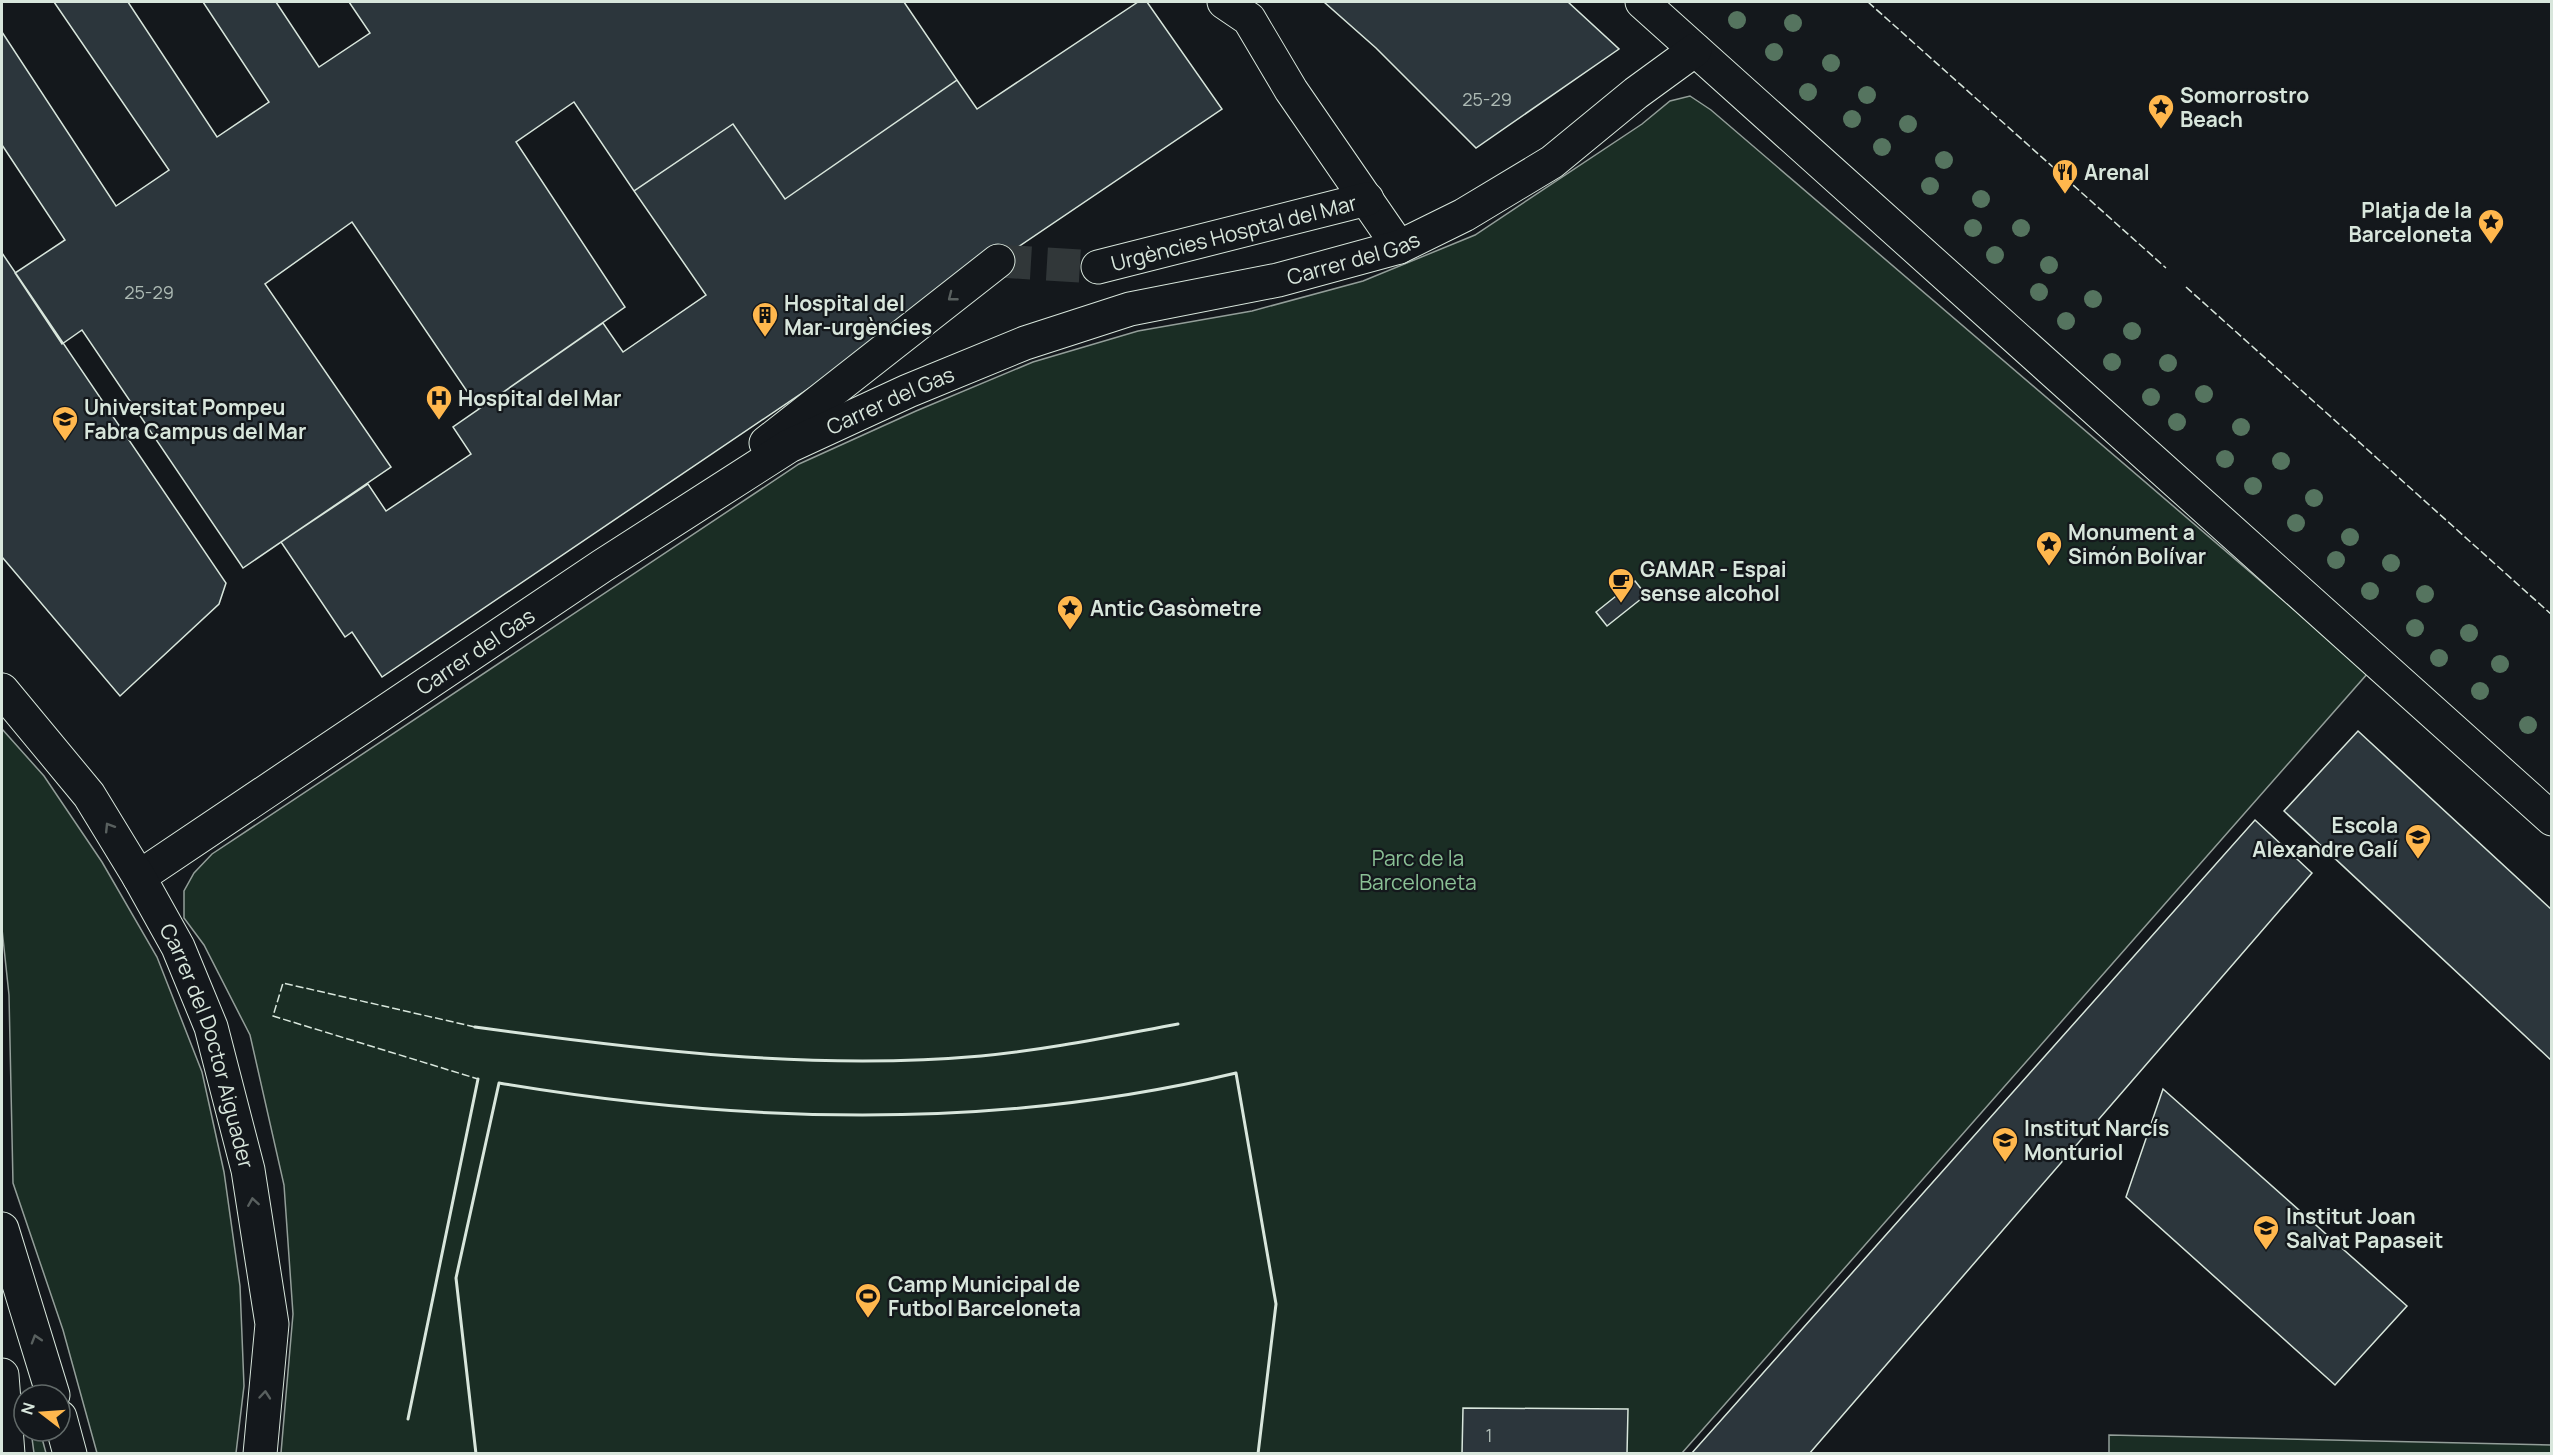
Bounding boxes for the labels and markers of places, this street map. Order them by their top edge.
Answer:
place label: Somorrostro Beach [2180,81,2309,133]
place icon: Somorrostro Beach [2146,92,2176,130]
restaurant icon: Arenal [2050,157,2080,195]
place label: Arenal [2084,158,2150,186]
place label: Platja de la Barceloneta [2348,196,2472,248]
place icon: Platja de la Barceloneta [2476,207,2506,245]
place label: Hospital del Mar-urgències [784,289,932,341]
building icon: Hospital del Mar-urgències [750,300,780,338]
hospital icon: Hospital del Mar [424,383,454,421]
place label: Hospital del Mar [458,384,621,412]
place label: Universitat Pompeu Fabra Campus del Mar [84,393,306,445]
school or university icon: Universitat Pompeu Fabra Campus del Mar [50,404,80,442]
place label: Monument a Simón Bolívar [2068,518,2206,570]
place icon: Monument a Simón Bolívar [2034,529,2064,567]
place label: GAMAR - Espai sense alcohol [1640,555,1787,607]
cafe icon: GAMAR - Espai sense alcohol [1606,566,1636,604]
place icon: Antic Gasòmetre [1055,593,1085,631]
place label: Antic Gasòmetre [1090,594,1262,622]
place label: Escola Alexandre Galí [2252,811,2398,863]
school or university icon: Escola Alexandre Galí [2403,822,2433,860]
place label: Institut Narcís Monturiol [2024,1114,2169,1166]
school or university icon: Institut Narcís Monturiol [1990,1125,2020,1163]
place label: Institut Joan Salvat Papaseit [2286,1202,2443,1254]
school or university icon: Institut Joan Salvat Papaseit [2251,1213,2281,1251]
place label: Camp Municipal de Futbol Barceloneta [888,1270,1081,1322]
sports icon: Camp Municipal de Futbol Barceloneta [853,1281,883,1319]

